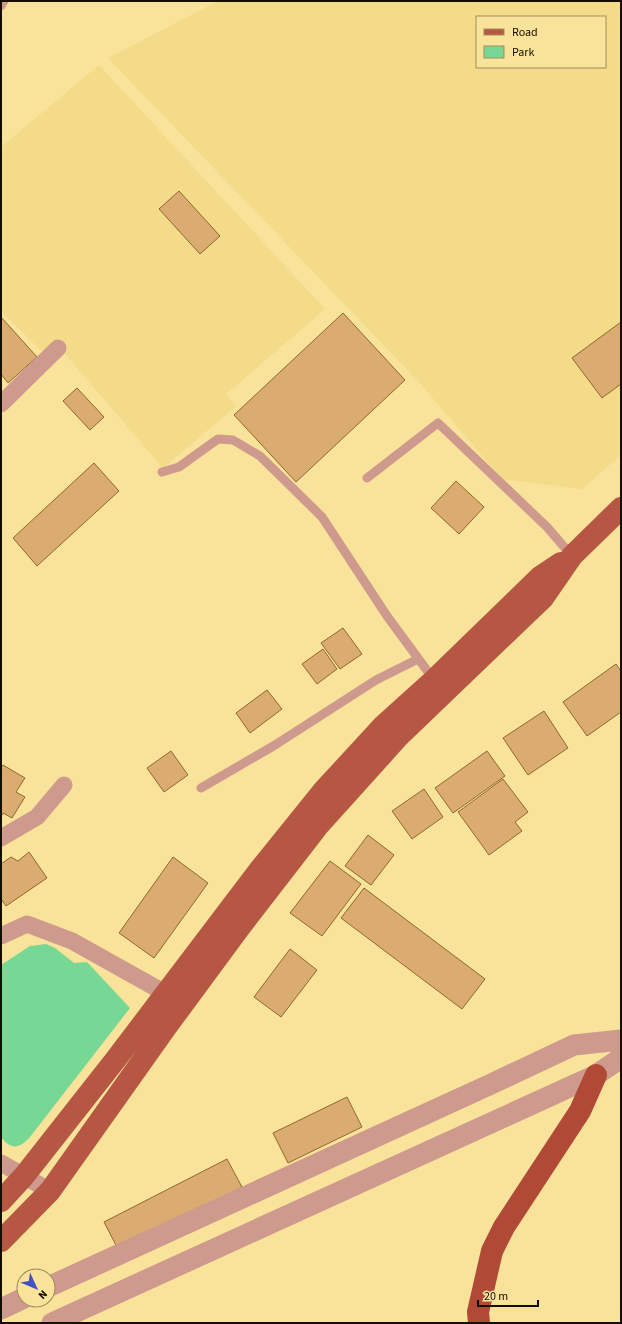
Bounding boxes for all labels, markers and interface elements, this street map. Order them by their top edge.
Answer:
legend [476,16,606,68]
text: Road [512,24,538,41]
text: Park [512,44,534,61]
north arrow [16,1268,56,1308]
scale bar [478,1282,538,1308]
text: N [35,1287,51,1302]
text: 20 m [484,1288,508,1305]

